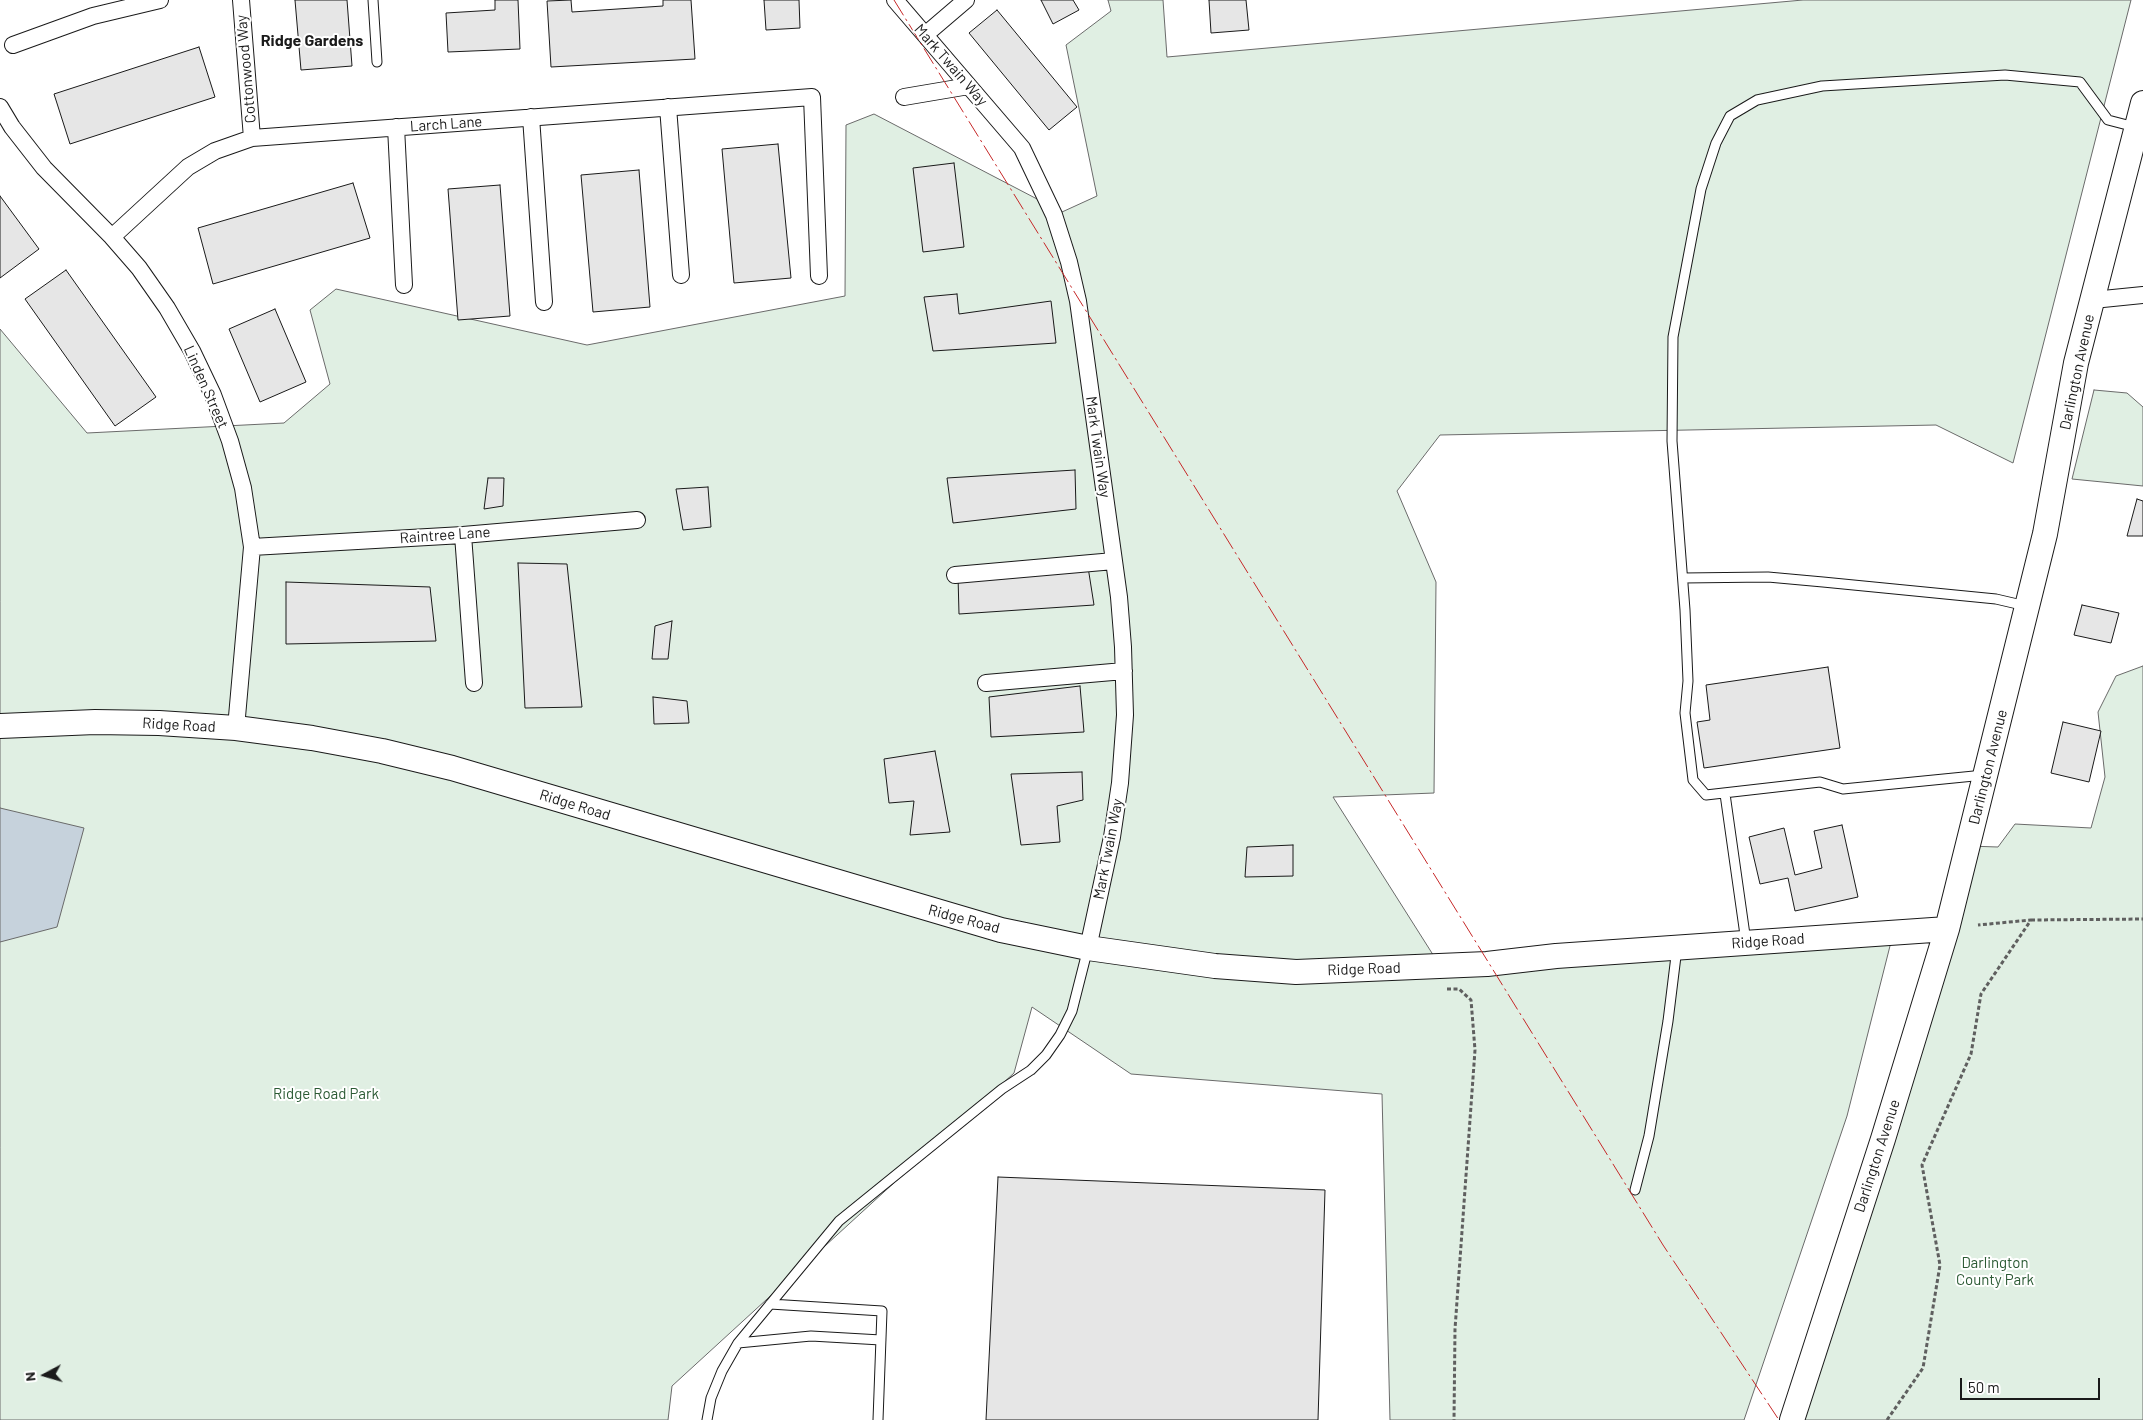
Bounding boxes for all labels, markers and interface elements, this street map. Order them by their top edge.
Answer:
street label: Cottonwood Way [232,14,260,124]
street label: Mark Twain Way [911,20,991,110]
district label: Ridge Gardens [261,31,363,51]
street label: Larch Lane [409,112,483,136]
street label: Darlington Avenue [2056,312,2098,432]
street label: Linden Street [180,343,232,431]
street label: Mark Twain Way [1082,395,1114,499]
street label: Raintree Lane [399,523,491,547]
street label: Darlington Avenue [1965,708,2011,826]
street label: Ridge Road [142,714,216,736]
street label: Ridge Road [537,786,613,824]
street label: Mark Twain Way [1089,797,1127,901]
street label: Ridge Road [926,901,1002,937]
street label: Ridge Road [1731,929,1805,953]
street label: Ridge Road [1327,959,1401,979]
park label: Ridge Road Park [273,1085,379,1103]
street label: Darlington Avenue [1850,1097,1904,1215]
park label: Darlington County Park [1956,1254,2034,1289]
north arrow [20,1350,70,1400]
scale bar [1963,1368,2103,1400]
text: N [21,1371,39,1382]
text: 50 m [1968,1378,2000,1396]

